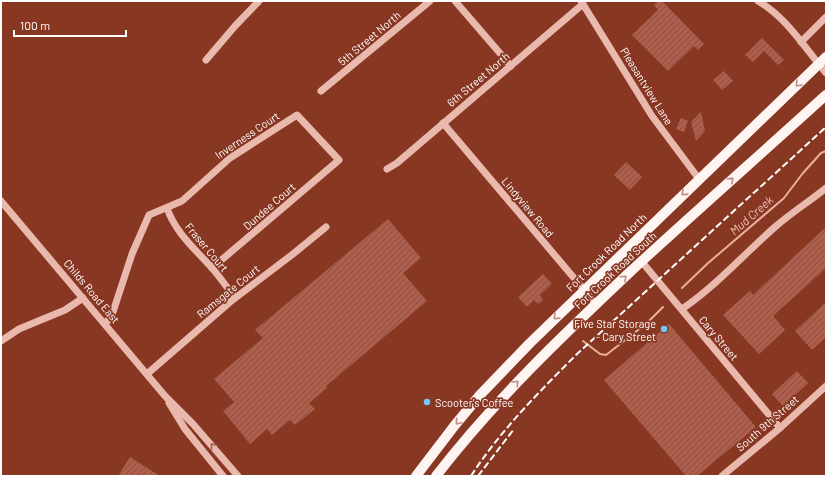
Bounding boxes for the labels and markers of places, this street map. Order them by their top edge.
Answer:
place label: Five Star Storage - Cary Street [574,317,656,343]
marker: Five Star Storage - Cary Street [659,324,669,334]
place label: Scooter's Coffee [435,396,514,409]
marker: Scooter's Coffee [422,397,432,407]

